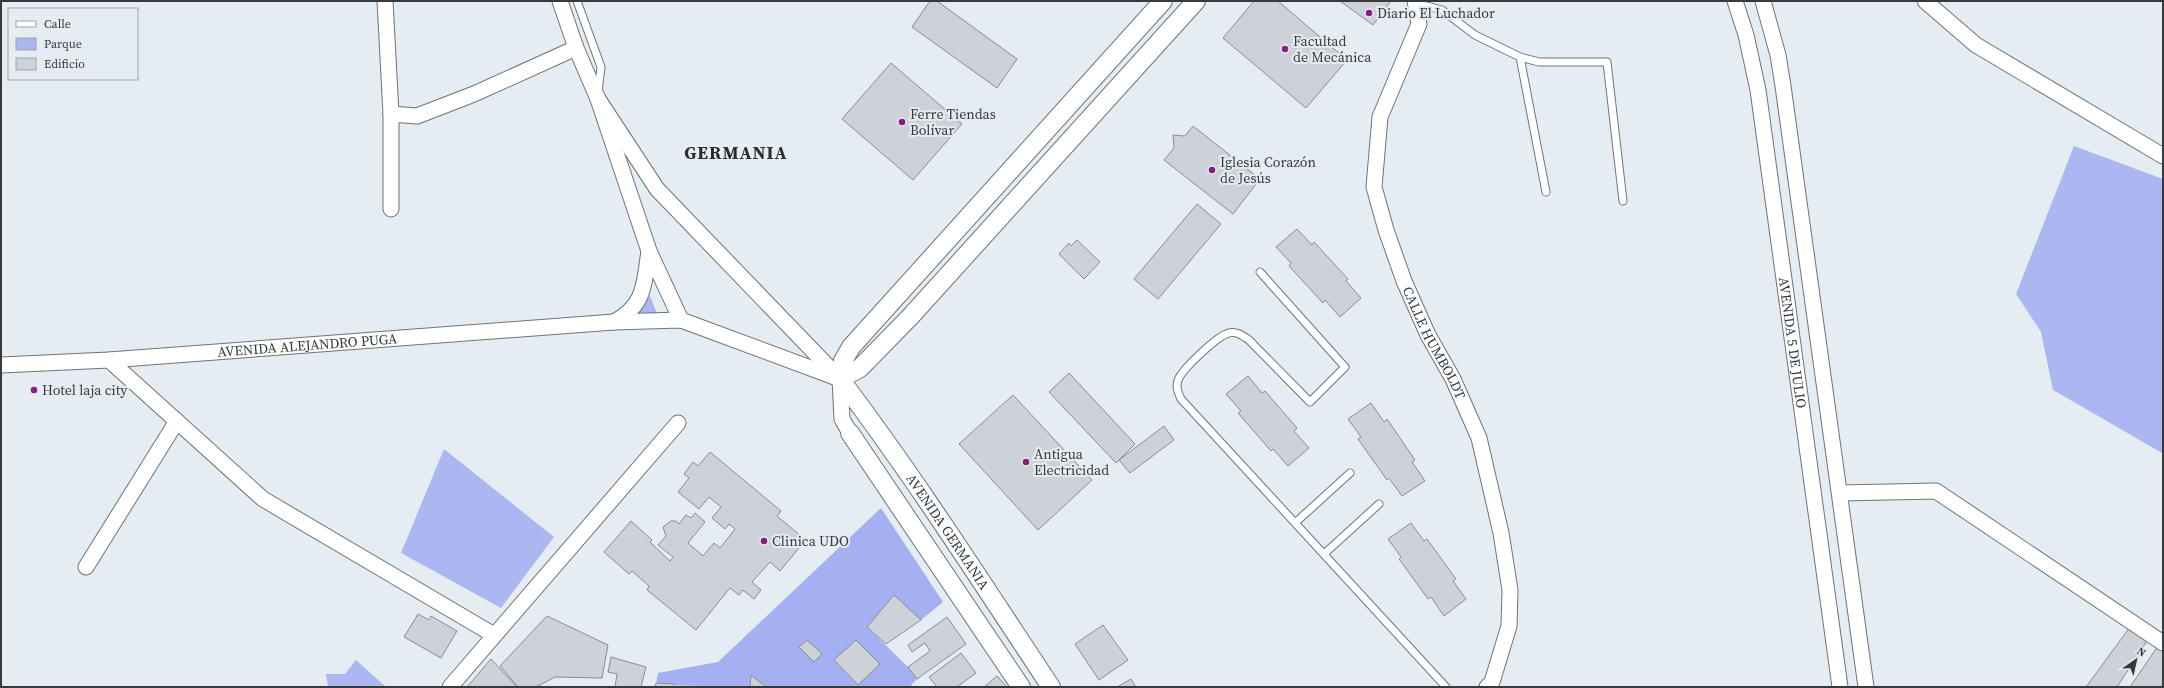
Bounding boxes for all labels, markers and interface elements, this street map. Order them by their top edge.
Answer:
place label: Diario El Luchador [1377,3,1495,23]
legend [8,8,138,80]
marker: Diario El Luchador [1364,8,1374,18]
text: Calle [44,16,71,32]
place label: Facultad de Mecánica [1293,31,1372,67]
text: Parque [44,36,82,52]
marker: Facultad de Mecánica [1280,44,1290,54]
text: Edificio [44,56,85,72]
place label: Ferre Tiendas Bolívar [910,104,996,140]
marker: Ferre Tiendas Bolívar [897,117,907,127]
district label: GERMANIA [684,140,788,165]
place label: Iglesia Corazón de Jesús [1220,152,1316,188]
marker: Iglesia Corazón de Jesús [1207,165,1217,175]
street label: AVENIDA 5 DE JULIO [1774,276,1812,409]
street label: CALLE HUMBOLDT [1398,283,1471,403]
street label: AVENIDA ALEJANDRO PUGA [217,328,399,362]
place label: Hotel laja city [42,380,128,400]
marker: Hotel laja city [29,385,39,395]
place label: Antigua Electricidad [1034,444,1109,480]
marker: Antigua Electricidad [1021,457,1031,467]
street label: AVENIDA GERMANIA [901,470,994,594]
place label: Clinica UDO [772,531,849,551]
marker: Clinica UDO [759,536,769,546]
north arrow [2116,640,2156,680]
text: N [2134,644,2149,661]

